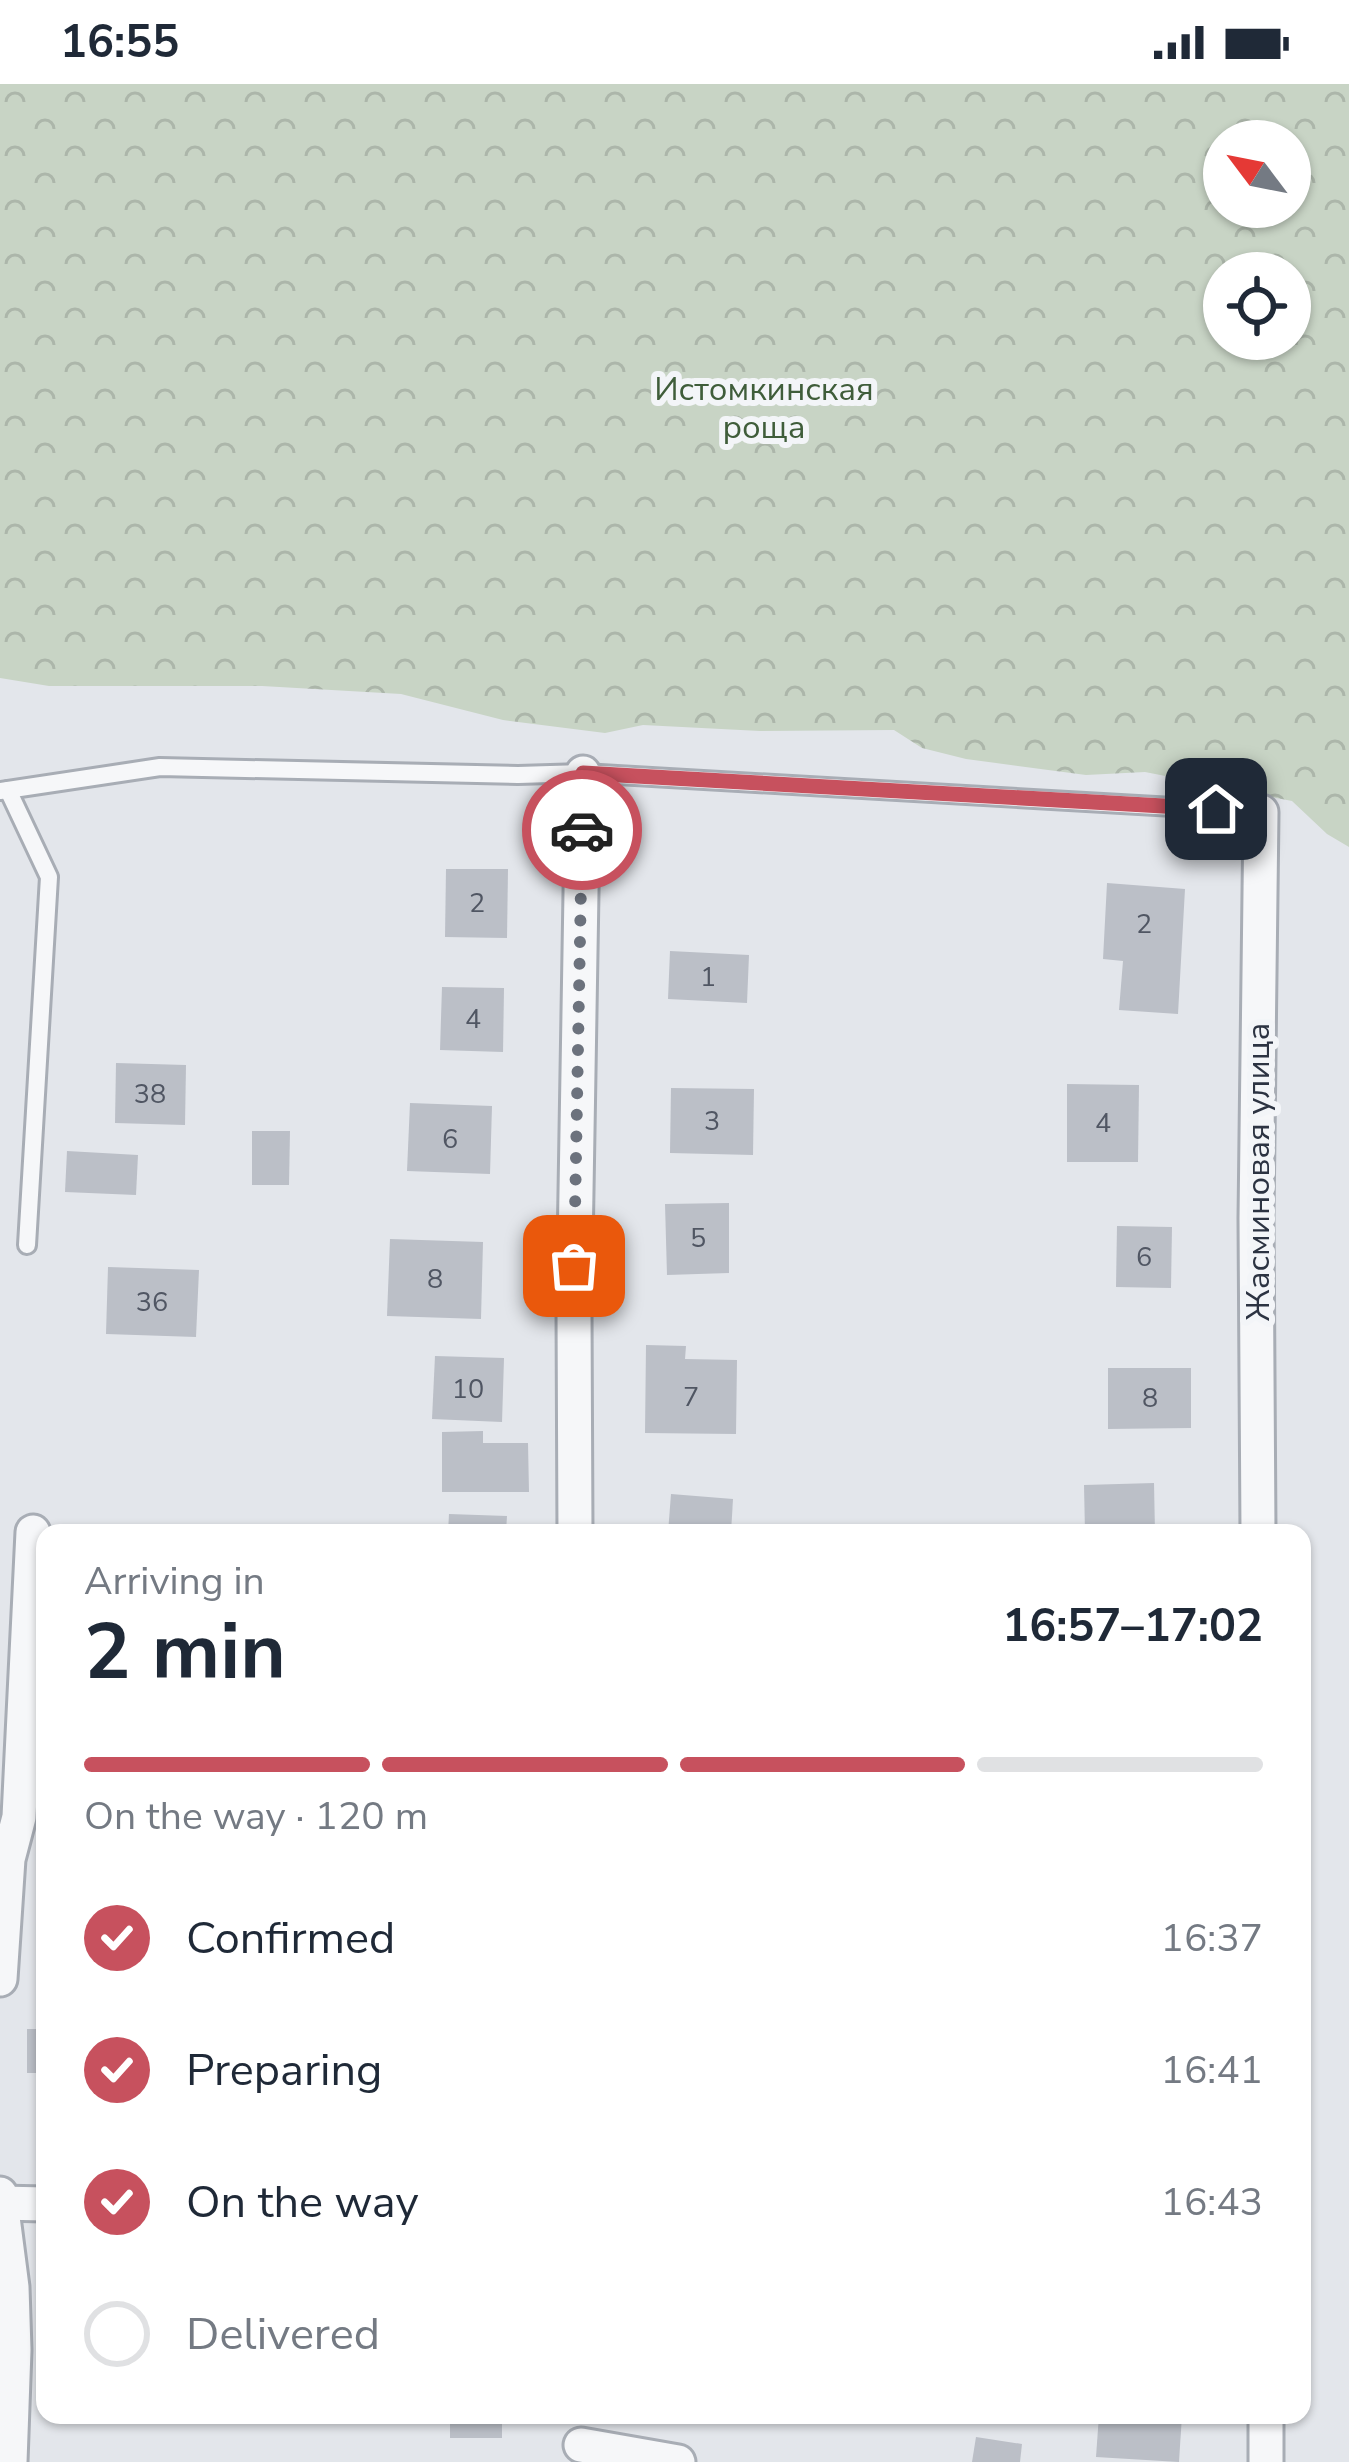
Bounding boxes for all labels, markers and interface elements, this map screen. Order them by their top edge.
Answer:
text: 16:55 [60,12,179,73]
north arrow [1203,120,1311,228]
map controls [1203,120,1311,360]
button: locate [1203,252,1311,360]
park label: Истомкинская роща [654,367,874,450]
pin [1165,758,1267,860]
courier [522,770,642,890]
icon: home [1183,776,1249,842]
icon: car [549,797,615,863]
house number: 2 [469,885,485,922]
house number: 2 [1136,906,1152,943]
house number: 1 [700,959,716,996]
house number: 4 [465,1001,481,1038]
street label: Жасминовая улица [1236,1023,1281,1321]
house number: 38 [134,1076,166,1113]
house number: 3 [704,1103,720,1140]
house number: 4 [1095,1105,1111,1142]
house number: 6 [442,1121,458,1158]
pin [523,1215,625,1317]
house number: 5 [690,1220,706,1257]
icon: bag [541,1233,607,1299]
house number: 6 [1136,1239,1152,1276]
house number: 8 [427,1261,443,1298]
house number: 36 [136,1284,168,1321]
house number: 10 [452,1371,484,1408]
house number: 7 [683,1379,699,1416]
house number: 8 [1142,1380,1158,1417]
text: Arriving in [84,1555,265,1608]
text: 16:57–17:02 [1002,1596,1263,1657]
text: 2 min [84,1599,286,1706]
text: On the way · 120 m [84,1790,428,1843]
icon: check [84,1905,150,1971]
text: Confirmed [186,1908,395,1969]
text: 16:37 [1161,1912,1263,1965]
icon: check [84,2037,150,2103]
text: Preparing [186,2040,382,2101]
text: 16:41 [1161,2044,1263,2097]
icon: check [84,2169,150,2235]
text: On the way [186,2172,419,2233]
text: 16:43 [1161,2176,1263,2229]
text: Delivered [186,2304,380,2365]

